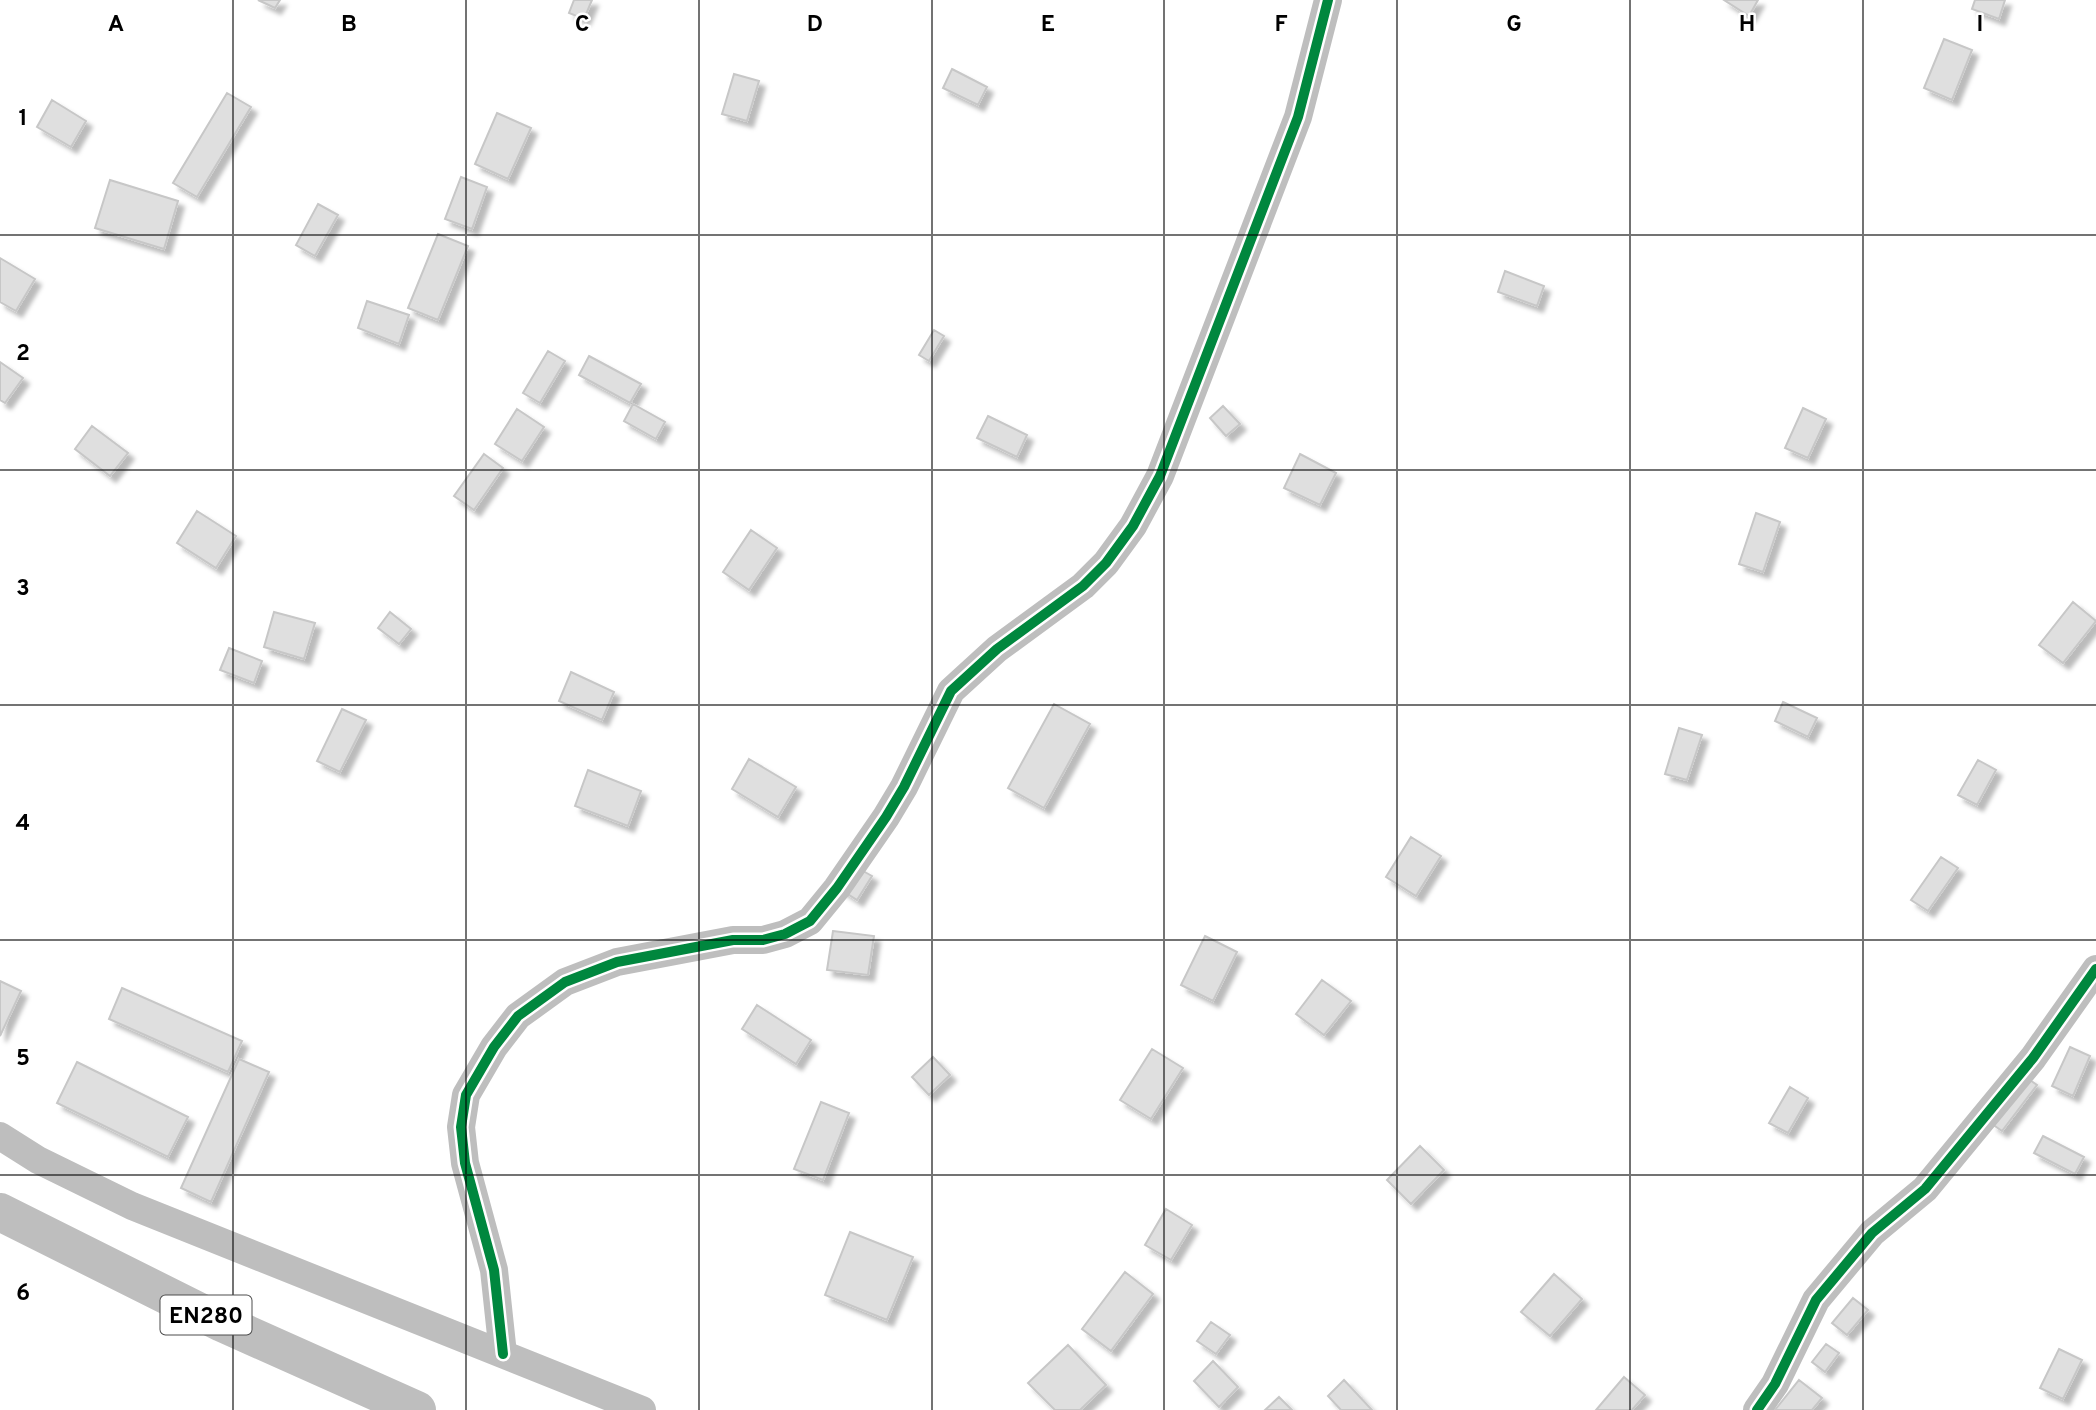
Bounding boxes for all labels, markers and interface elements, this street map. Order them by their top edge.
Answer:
text: A [108,11,124,40]
text: B [341,11,357,40]
text: C [575,11,589,40]
text: D [807,11,823,40]
text: E [1041,11,1055,40]
text: F [1274,11,1288,40]
text: G [1506,11,1522,40]
text: H [1739,11,1755,40]
text: I [1977,11,1983,40]
text: 1 [18,105,28,134]
text: 2 [16,340,30,369]
text: 3 [16,575,30,604]
text: 4 [16,810,30,839]
text: 5 [16,1045,30,1074]
text: 6 [16,1280,30,1309]
road number: EN280 [160,1296,252,1334]

